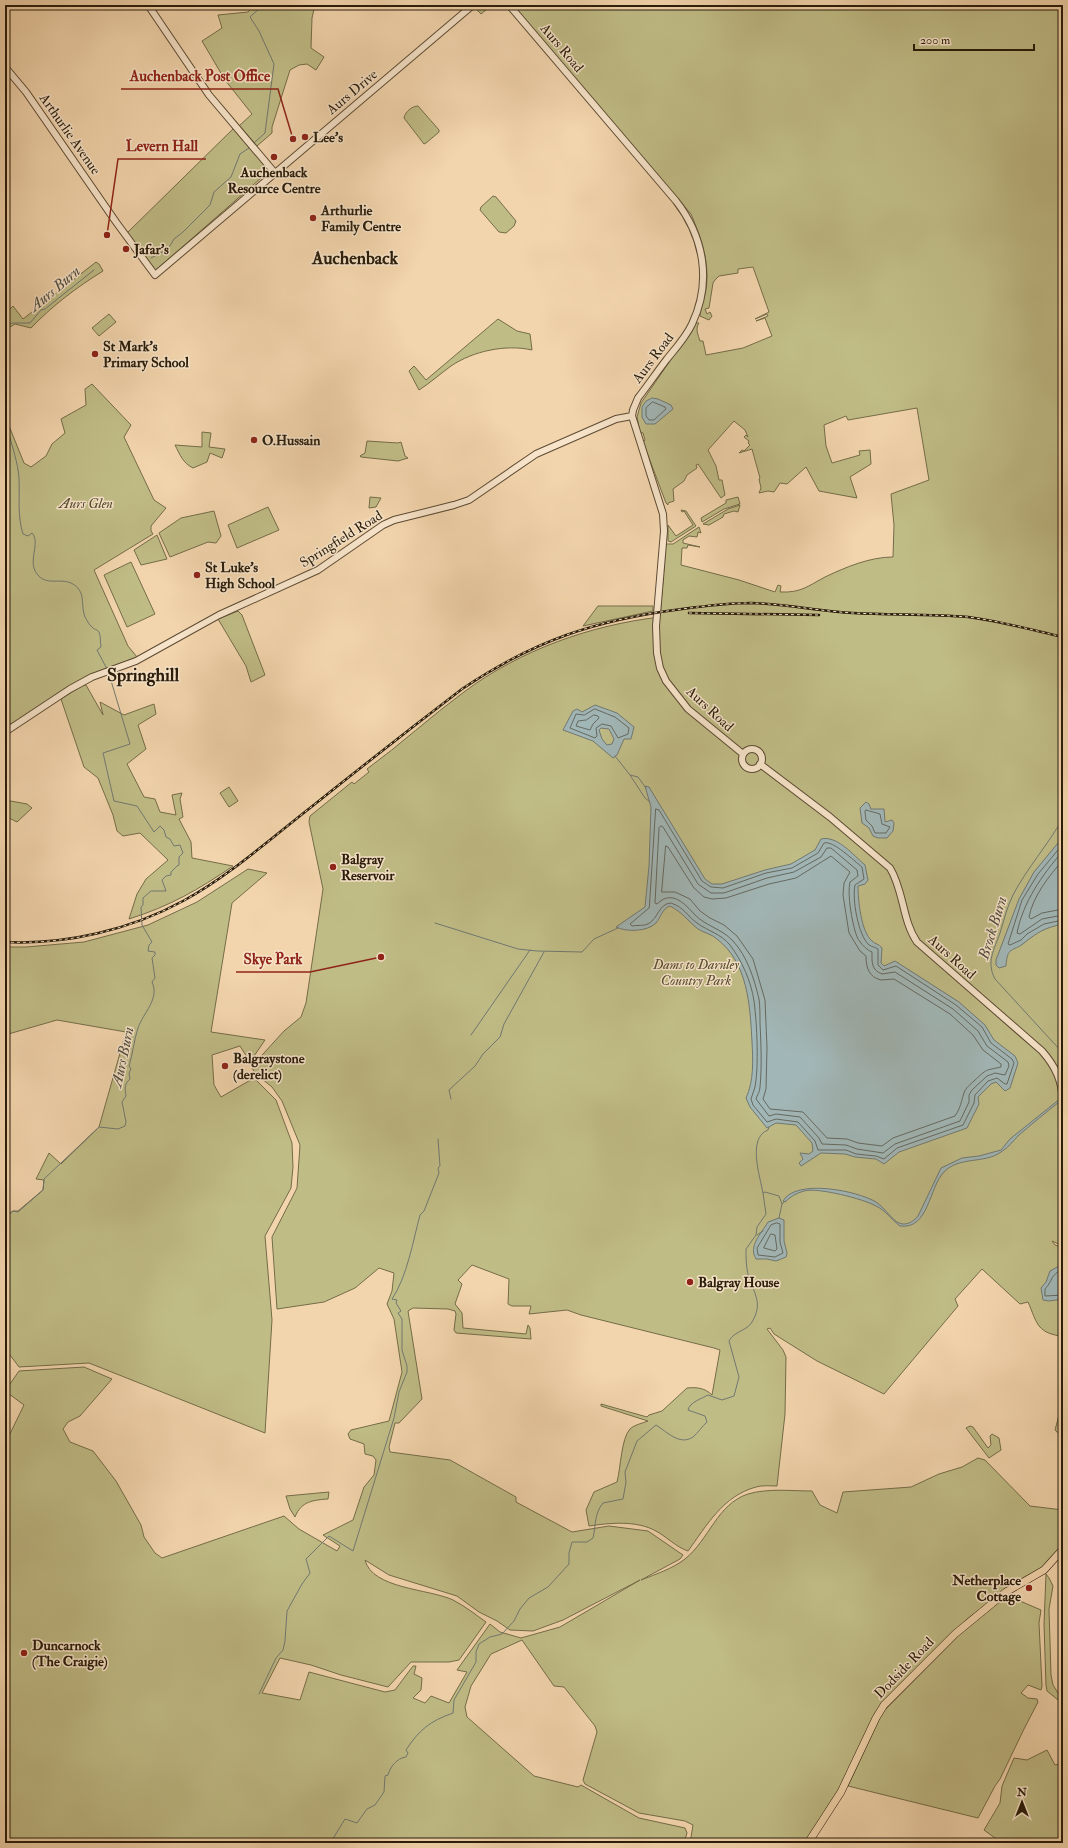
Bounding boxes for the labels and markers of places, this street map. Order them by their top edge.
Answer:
callout: Auchenback Post Office [121,62,278,89]
place label: Lee's [313,129,343,146]
callout: Levern Hall [118,132,206,159]
marker: Lee's [300,132,310,142]
marker: Auchenback Resource Centre [269,152,279,162]
place label: Auchenback Resource Centre [228,164,321,197]
place label: Arthurlie Family Centre [320,202,401,236]
marker: Arthurlie Family Centre [308,213,318,223]
place label: Jafar's [133,241,169,259]
marker: Jafar's [121,244,131,254]
place label: St Mark's Primary School [103,338,189,372]
marker: St Mark's Primary School [90,349,100,359]
place label: O.Hussain [262,432,321,449]
marker: O.Hussain [249,435,259,445]
place label: St Luke's High School [205,559,276,593]
marker: St Luke's High School [192,570,202,580]
place label: Balgray Reservoir [341,851,395,884]
marker: Balgray Reservoir [328,862,338,872]
callout: Skye Park [236,945,310,972]
place label: Balgraystone (derelict) [233,1050,305,1083]
marker: Balgraystone (derelict) [220,1061,230,1071]
place label: Balgray House [698,1274,779,1292]
marker: Balgray House [685,1277,695,1287]
place label: Netherplace Cottage [951,1572,1021,1606]
marker: Netherplace Cottage [1024,1583,1034,1593]
place label: Duncarnock (The Craigie) [32,1637,108,1671]
marker: Duncarnock (The Craigie) [19,1648,29,1658]

